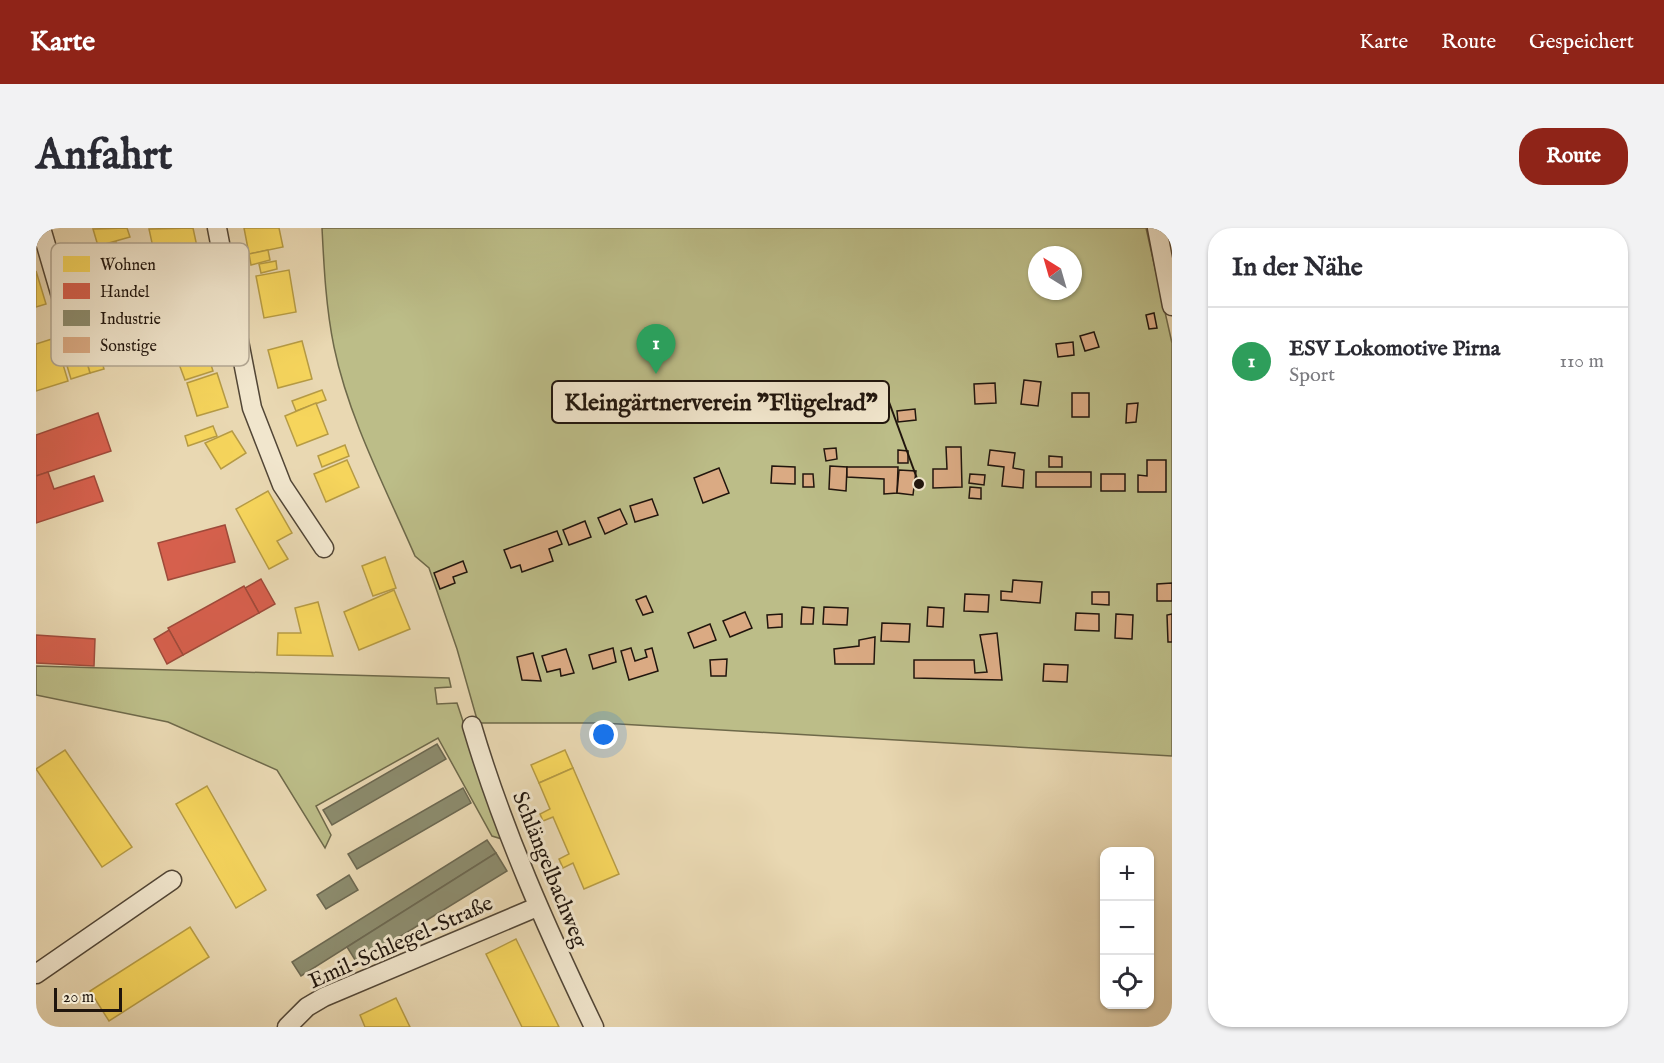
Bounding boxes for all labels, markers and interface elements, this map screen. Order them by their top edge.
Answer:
text: Karte [30,25,95,60]
text: Karte [1359,29,1408,56]
text: Route [1441,29,1496,56]
text: Gespeichert [1529,29,1634,56]
button: Route [1519,128,1628,185]
text: Anfahrt [36,130,172,183]
legend [51,243,249,366]
north arrow [1028,246,1082,300]
text: In der Nähe [1232,251,1363,284]
text: Wohnen [100,256,156,276]
text: Handel [100,283,150,303]
text: Industrie [100,310,161,330]
pin: 1 [636,324,676,374]
text: ESV Lokomotive Pirna [1289,335,1500,363]
text: Sonstige [100,337,157,357]
text: 1 [1248,349,1255,374]
text: 110 m [1560,349,1604,374]
text: Sport [1289,363,1335,388]
callout: Kleingärtnerverein "Flügelrad" [552,381,889,423]
text: Kleingärtnerverein "Flügelrad" [564,388,878,419]
your location [589,720,618,749]
street label: Schlängelbachweg [505,787,594,953]
map controls [1100,847,1154,1009]
button: + [1100,847,1154,901]
street label: Emil-Schlegel-Straße [304,890,497,996]
button: − [1100,901,1154,955]
button: locate [1100,955,1154,1009]
scale bar [54,985,122,1012]
text: 20 m [63,988,94,1008]

